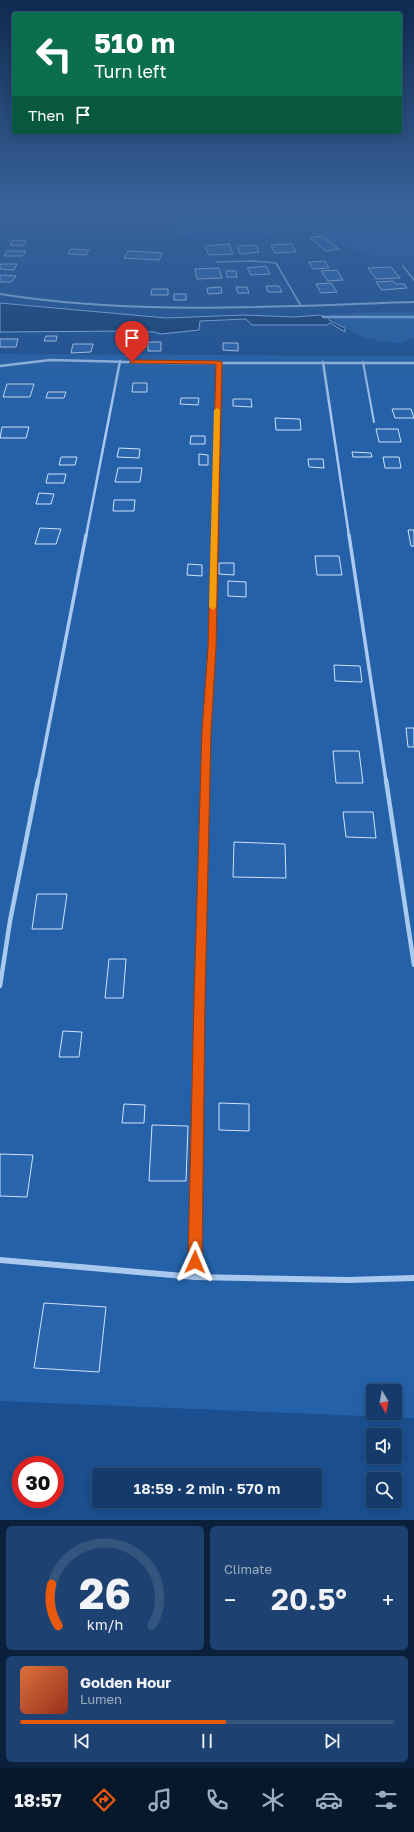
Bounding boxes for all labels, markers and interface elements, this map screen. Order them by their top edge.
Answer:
text: 510 m [94,26,175,59]
icon: left [28,28,80,80]
text: Turn left [94,60,167,82]
icon: arrive [72,104,94,126]
text: Then [28,106,64,124]
pin [115,321,149,362]
icon: arrive [121,327,143,349]
position arrow [174,1241,216,1283]
north arrow [366,1384,402,1420]
map controls [366,1384,402,1508]
button: sound [366,1428,402,1464]
speed limit sign: 30 [12,1456,64,1508]
button: search [366,1472,402,1508]
text: 18:59 · 2 min · 570 m [134,1479,280,1497]
text: Climate [224,1561,272,1577]
text: 26 [79,1568,131,1618]
text: 20.5° [271,1581,347,1617]
text: − [224,1586,236,1613]
text: + [382,1586,394,1613]
text: km/h [87,1616,123,1633]
text: Golden Hour [80,1673,171,1691]
text: Lumen [80,1691,122,1707]
icon: previous [71,1730,93,1752]
icon: pause [196,1730,218,1752]
icon: next [321,1730,343,1752]
icon: directions [90,1786,118,1814]
icon: music [146,1786,174,1814]
icon: phone [203,1786,231,1814]
icon: climate [259,1786,287,1814]
icon: car [315,1786,343,1814]
icon: filters [372,1786,400,1814]
text: 18:57 [14,1789,62,1811]

